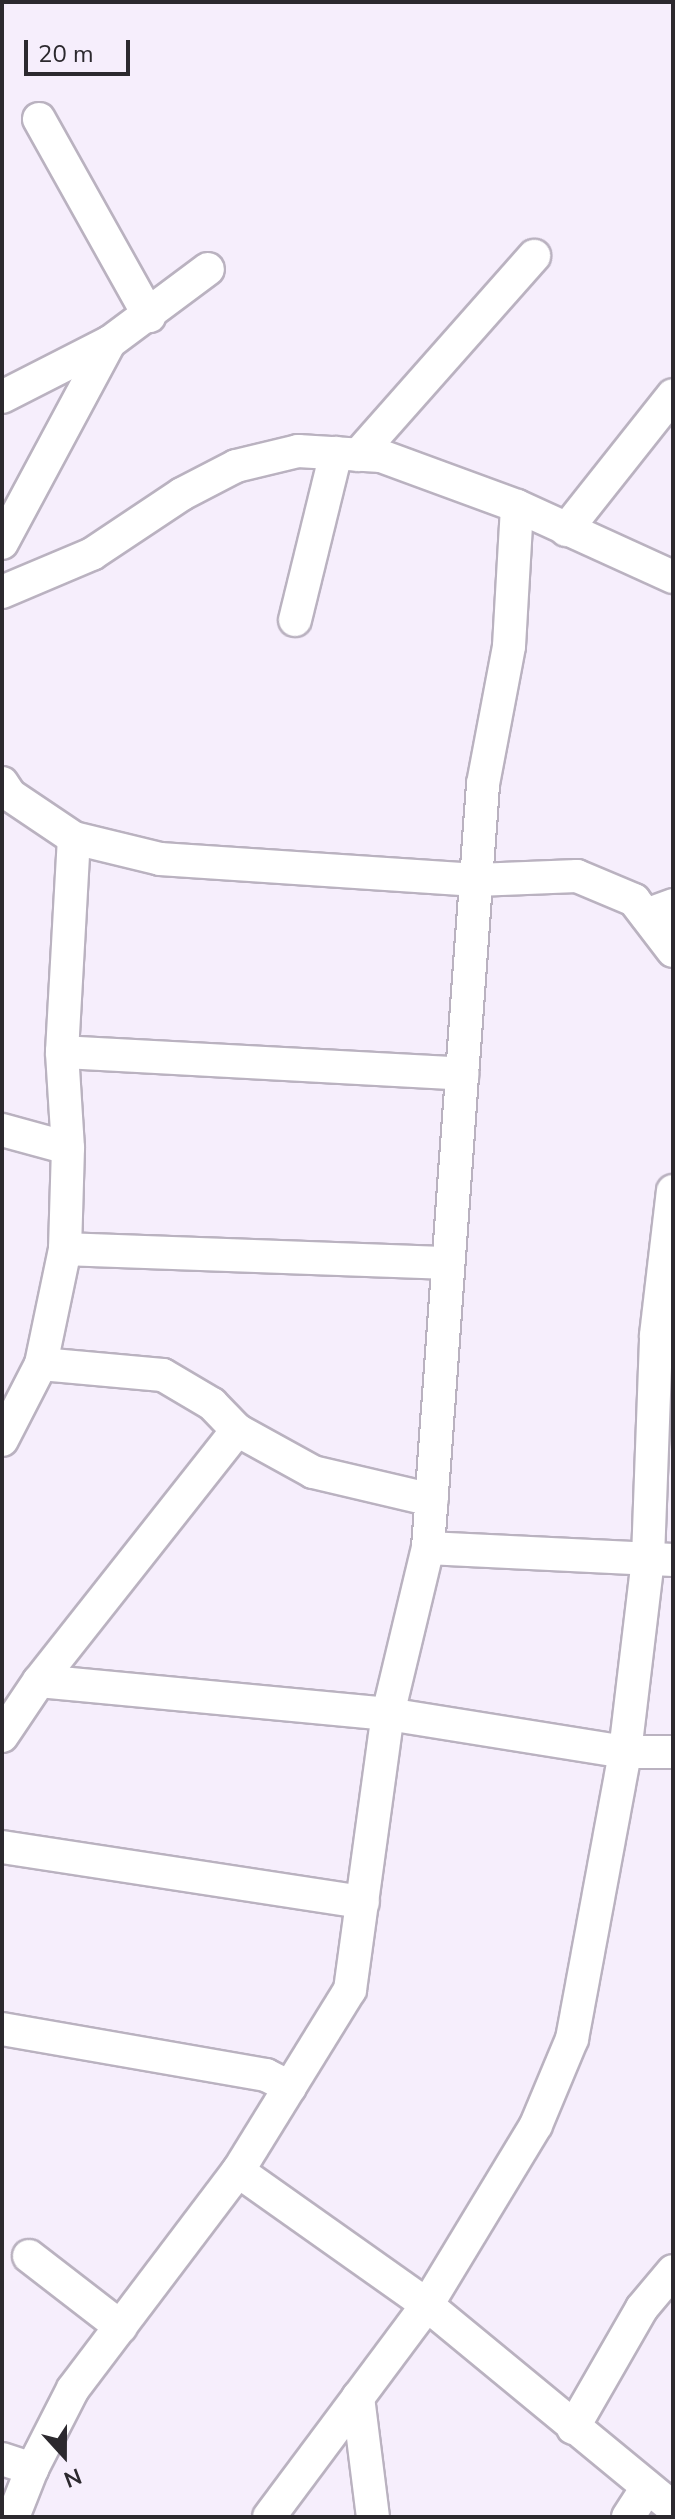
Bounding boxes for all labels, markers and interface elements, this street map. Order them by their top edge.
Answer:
scale bar [28,24,134,74]
text: 20 m [38,38,94,70]
north arrow [24,2415,104,2495]
text: N [60,2460,86,2494]

